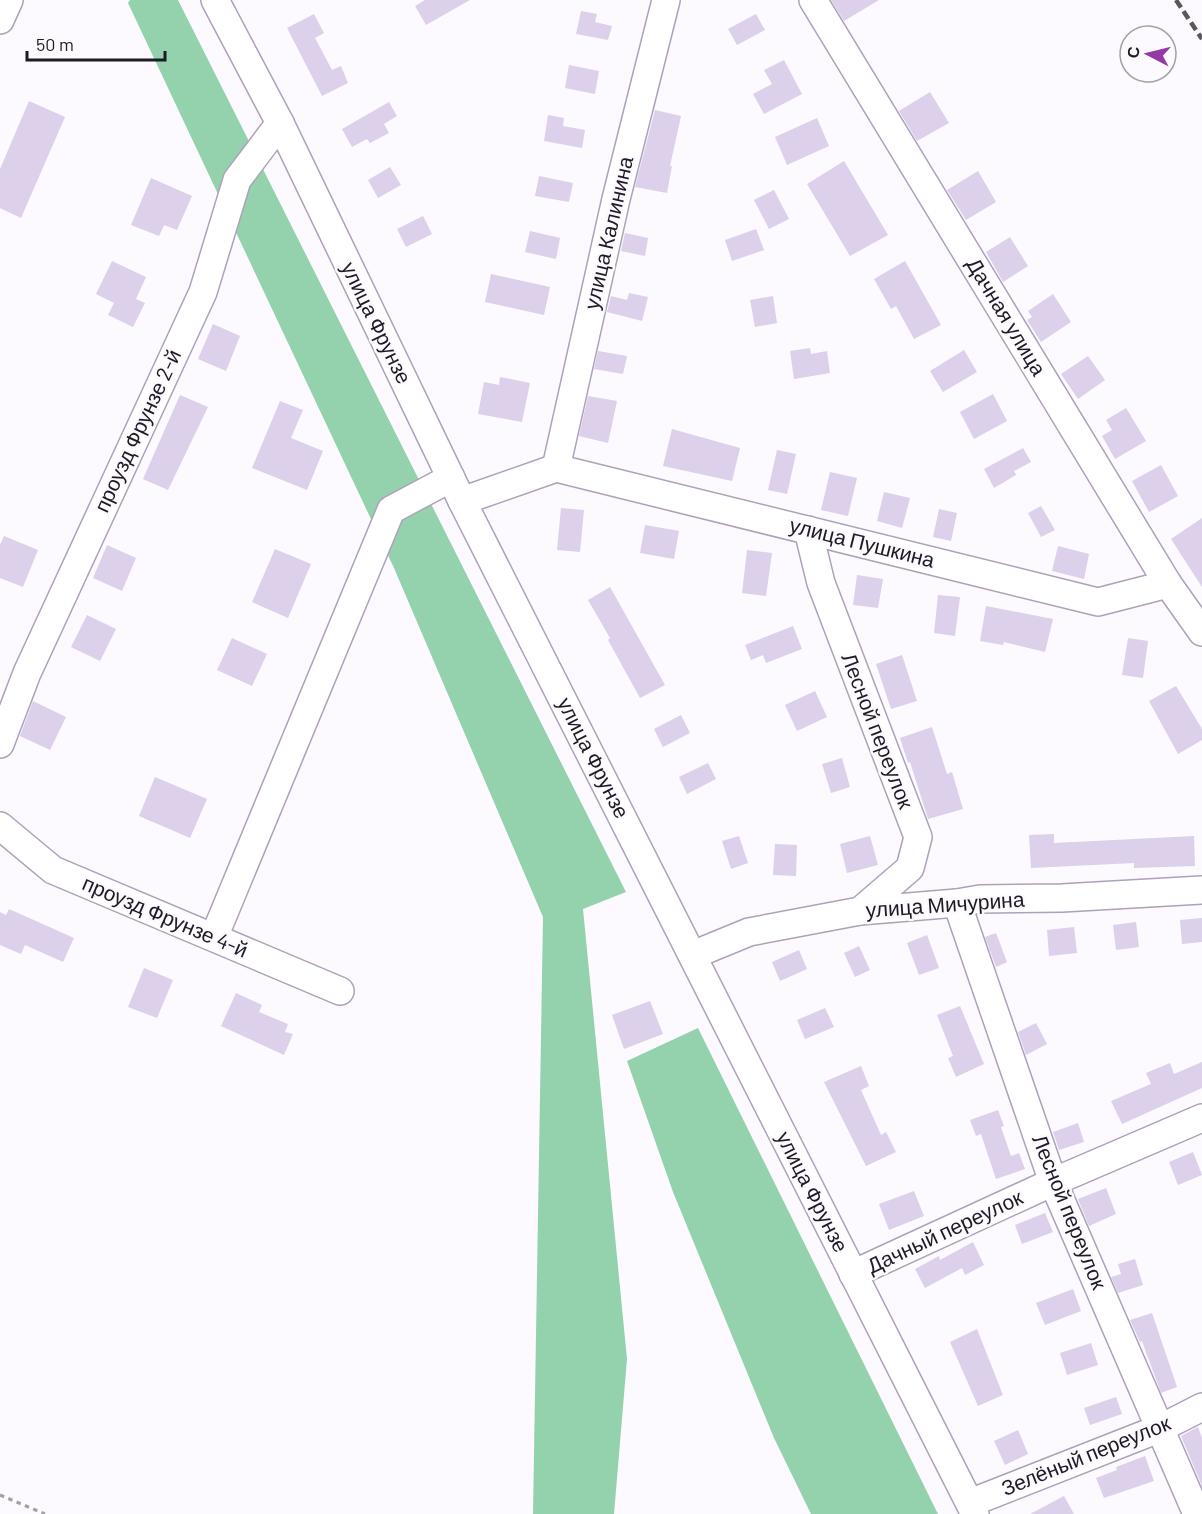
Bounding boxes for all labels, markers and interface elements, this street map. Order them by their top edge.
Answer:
scale bar [27,24,165,62]
north arrow [1118,24,1178,84]
text: 50 m [36,33,74,55]
text: С [1122,45,1143,59]
street label: улица Калинина [578,153,637,312]
street label: Дачная улица [962,253,1052,380]
street label: улица Фрунзе [337,257,418,387]
street label: проузд Фрунзе 2-й [88,345,185,516]
street label: улица Пушкина [787,511,938,572]
street label: Лесной переулок [837,649,920,813]
street label: улица Фрунзе [553,693,636,822]
street label: проузд Фрунзе 4-й [79,870,252,962]
street label: улица Мичурина [865,885,1025,922]
street label: улица Фрунзе [772,1127,855,1256]
street label: Лесной переулок [1028,1130,1113,1293]
street label: Дачный переулок [863,1183,1027,1278]
street label: Зелёный переулок [997,1409,1174,1500]

